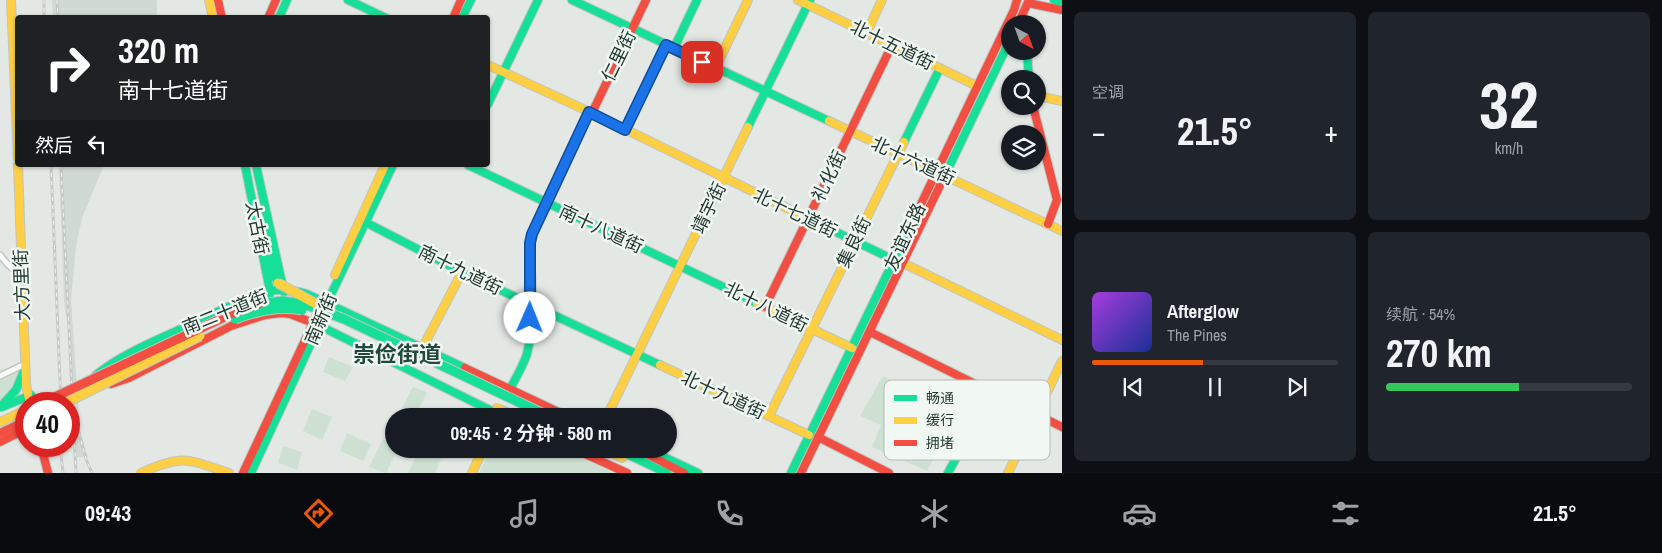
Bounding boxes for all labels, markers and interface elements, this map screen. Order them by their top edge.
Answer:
street label: 北十五道街 [846,14,938,76]
north arrow [1001,15,1046,60]
map controls [1001,15,1046,170]
street label: 仁里街 [595,26,642,86]
text: 320 m [118,27,199,74]
icon: right [35,35,100,100]
pin [681,41,723,83]
icon: arrive [688,48,716,76]
text: 32 [1479,61,1539,148]
button: search [1001,70,1046,115]
text: 南十七道街 [118,75,228,105]
text: 空调 [1092,81,1124,103]
text: 21.5° [1177,106,1253,157]
text: − [1092,113,1105,151]
text: + [1325,113,1338,151]
button: layers [1001,125,1046,170]
icon: left [83,130,111,158]
street label: 北十六道街 [867,130,959,191]
text: 然后 [35,132,73,158]
text: km/h [1495,137,1523,159]
street label: 礼化街 [805,146,852,206]
street label: 靖宇街 [685,178,732,238]
street label: 北十七道街 [749,182,841,244]
street label: 南十八道街 [555,198,647,259]
street label: 太古街 [240,199,275,257]
street label: 友谊东路 [878,199,931,275]
street label: 集良街 [830,212,877,272]
street label: 南十九道街 [414,239,506,301]
street label: 大方里街 [8,249,35,321]
street label: 北十八道街 [720,276,812,338]
street label: 南二十道街 [178,283,271,340]
street label: 南新街 [298,289,343,349]
position arrow [503,291,555,343]
text: Afterglow [1167,298,1239,324]
text: 续航 · 54% [1386,303,1455,325]
text: The Pines [1167,324,1227,346]
text: 270 km [1386,328,1492,379]
district label: 崇俭街道 [353,339,441,369]
street label: 北十九道街 [677,364,769,425]
icon: previous [1119,373,1147,401]
icon: pause [1201,373,1229,401]
icon: next [1283,373,1311,401]
legend [884,380,1050,460]
text: 畅通 [926,389,954,407]
speed limit sign: 40 [15,392,80,457]
text: 缓行 [926,411,954,429]
text: 09:45 · 2 分钟 · 580 m [450,420,612,446]
text: 拥堵 [926,434,954,452]
icon: directions [301,496,336,531]
icon: music [507,496,542,531]
icon: phone [712,496,747,531]
icon: climate [917,496,952,531]
icon: car [1122,496,1157,531]
icon: filters [1328,496,1363,531]
text: 09:43 [85,498,131,528]
text: 21.5° [1533,498,1577,528]

